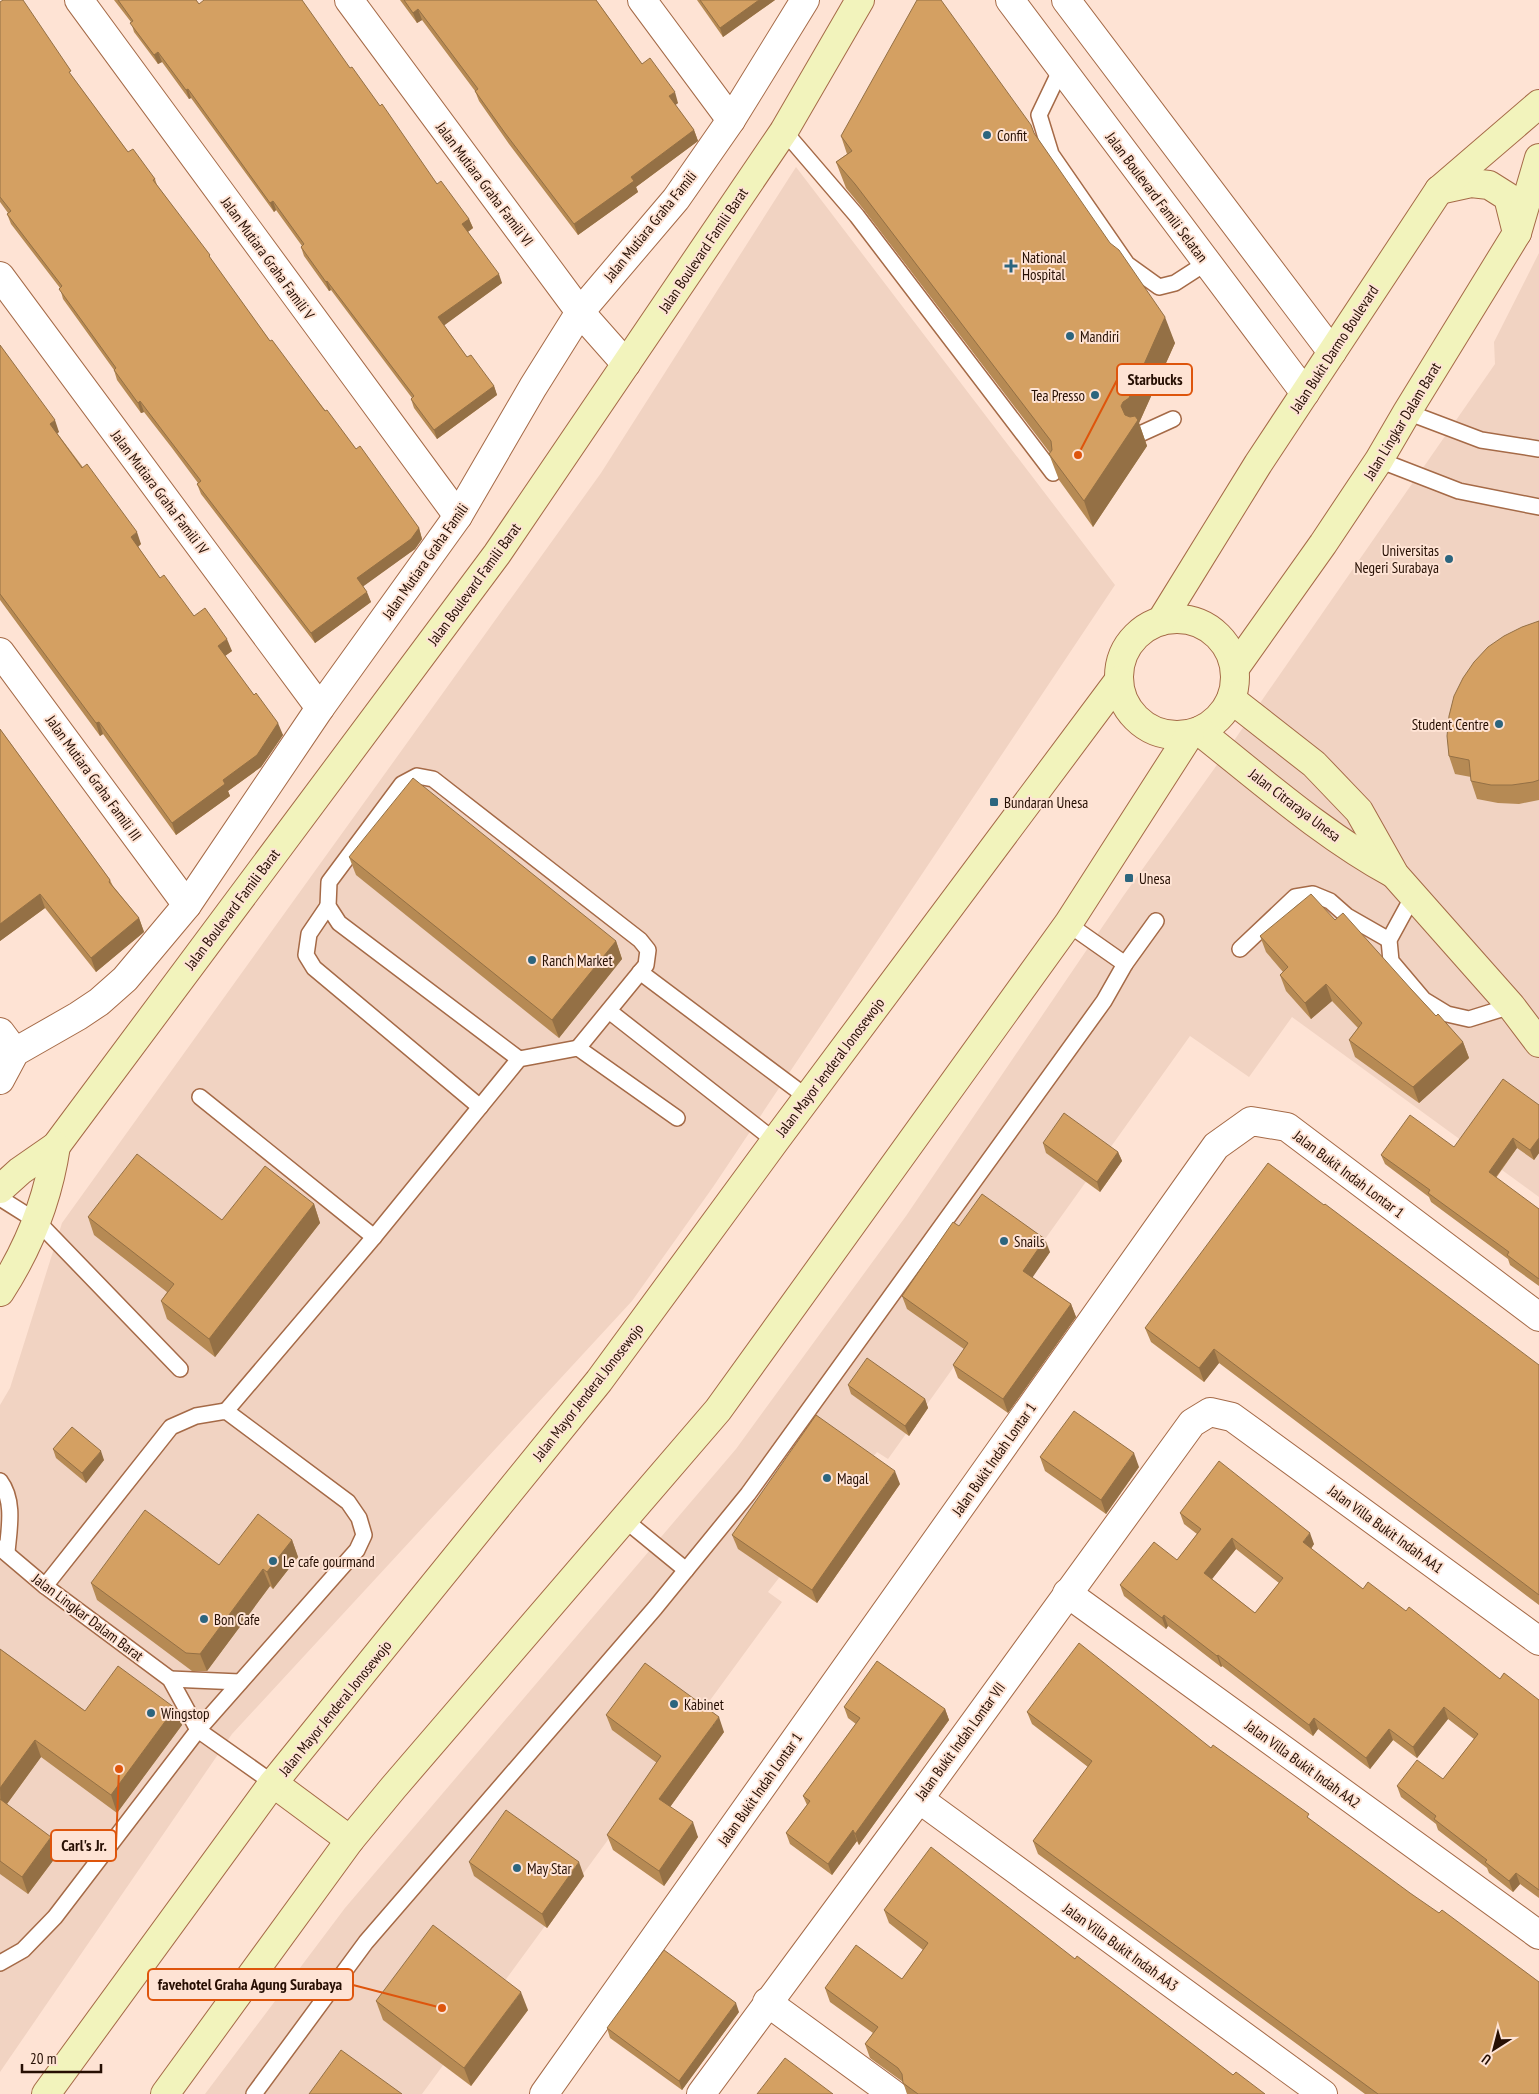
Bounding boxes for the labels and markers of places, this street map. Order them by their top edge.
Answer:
place label: Confit [997,126,1027,145]
marker: Confit [981,129,993,141]
place label: National Hospital [1022,248,1067,284]
marker: National Hospital [1004,259,1018,273]
place label: Mandiri [1080,327,1119,346]
marker: Mandiri [1064,330,1076,342]
callout: Starbucks [1117,364,1192,395]
place label: Tea Presso [1031,386,1085,405]
marker: Tea Presso [1089,389,1101,401]
place label: Universitas Negeri Surabaya [1354,541,1439,577]
marker: Universitas Negeri Surabaya [1443,553,1455,565]
place label: Student Centre [1412,715,1489,734]
marker: Student Centre [1493,718,1505,730]
place label: Bundaran Unesa [1004,793,1088,812]
marker: Bundaran Unesa [988,796,1000,808]
place label: Unesa [1139,869,1171,888]
marker: Unesa [1123,872,1135,884]
place label: Ranch Market [542,951,613,970]
marker: Ranch Market [526,954,538,966]
place label: Snails [1014,1232,1045,1251]
marker: Snails [998,1235,1010,1247]
place label: Magal [837,1469,869,1488]
marker: Magal [821,1472,833,1484]
place label: Le cafe gourmand [283,1552,375,1571]
marker: Le cafe gourmand [267,1555,279,1567]
place label: Bon Cafe [214,1610,260,1629]
marker: Bon Cafe [198,1613,210,1625]
place label: Kabinet [684,1695,724,1714]
marker: Kabinet [668,1698,680,1710]
place label: Wingstop [161,1704,209,1723]
marker: Wingstop [145,1707,157,1719]
callout: Carl's Jr. [51,1830,116,1861]
place label: May Star [527,1859,572,1878]
marker: May Star [511,1862,523,1874]
callout: favehotel Graha Agung Surabaya [148,1969,353,2000]

